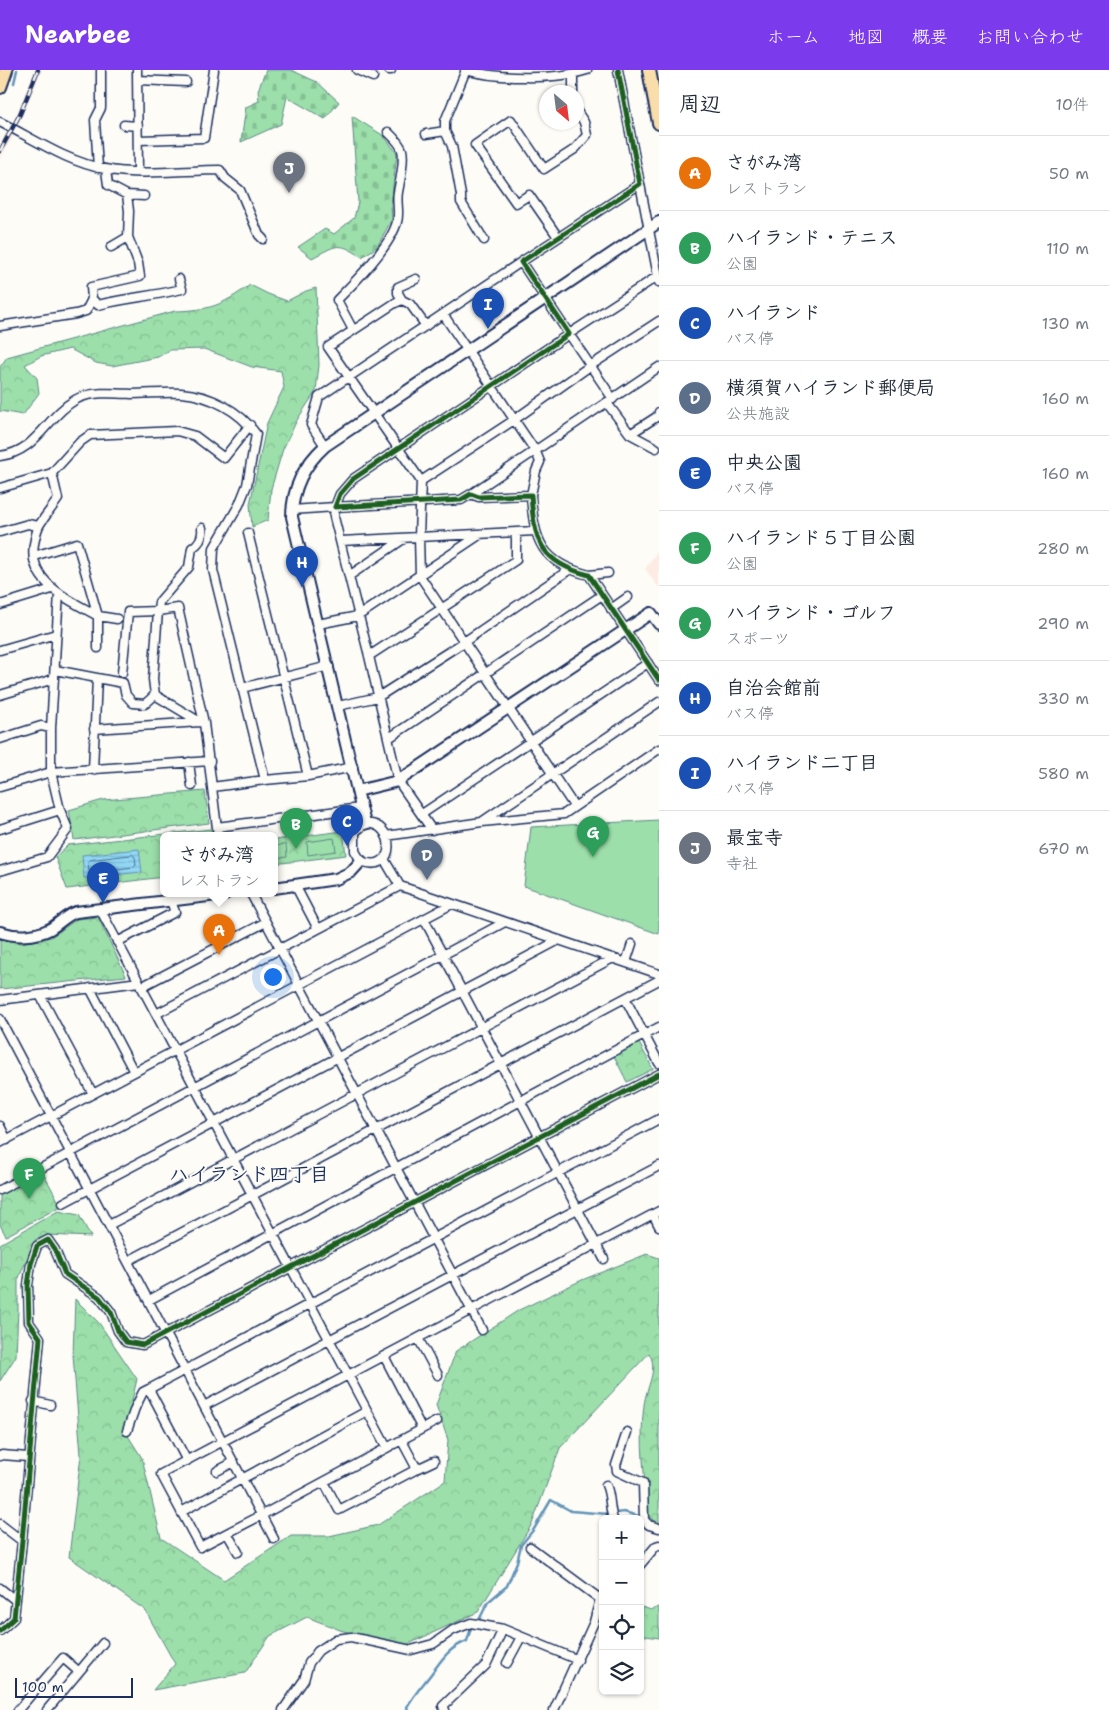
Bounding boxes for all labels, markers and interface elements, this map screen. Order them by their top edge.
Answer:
text: Nearbee [25,19,131,51]
text: ホーム [767,25,820,49]
text: 地図 [848,25,884,49]
text: 概要 [912,25,948,49]
text: お問い合わせ [976,25,1084,49]
north arrow [539,85,584,130]
text: 周辺 [679,90,721,118]
text: 10件 [1056,94,1089,115]
text: さがみ湾 [726,150,802,175]
pin: J [273,152,305,193]
text: A [689,163,701,184]
text: 50 m [1049,163,1089,184]
text: レストラン [726,178,807,199]
text: ハイランド・テニス [726,225,897,250]
text: B [690,238,700,259]
text: 110 m [1046,238,1089,259]
text: 公園 [726,253,758,274]
pin: I [472,288,504,329]
text: ハイランド [726,300,821,325]
text: C [690,313,700,334]
text: 130 m [1042,313,1089,334]
text: バス停 [726,328,774,349]
text: 横須賀ハイランド郵便局 [726,375,935,400]
text: D [689,388,701,409]
text: 160 m [1042,388,1089,409]
text: 公共施設 [726,403,790,424]
text: 中央公園 [726,450,802,475]
text: E [690,463,700,484]
text: 160 m [1042,463,1089,484]
text: バス停 [726,478,774,499]
text: ハイランド５丁目公園 [726,525,916,550]
text: F [690,538,700,559]
text: 280 m [1037,538,1089,559]
pin: H [286,546,318,587]
text: 公園 [726,553,758,574]
text: ハイランド・ゴルフ [726,600,896,625]
text: G [689,613,701,634]
text: 290 m [1037,613,1089,634]
text: スポーツ [726,628,790,649]
text: 自治会館前 [726,675,821,700]
text: H [689,688,701,709]
text: 330 m [1037,688,1089,709]
text: バス停 [726,703,774,724]
text: ハイランド二丁目 [726,750,878,775]
text: I [691,763,699,784]
text: 580 m [1038,763,1089,784]
text: バス停 [726,778,774,799]
pin: C [331,805,363,846]
pin: B [280,808,312,849]
pin: G [577,816,609,857]
text: 最宝寺 [726,825,783,850]
popup [160,832,278,897]
text: J [690,838,700,859]
text: 670 m [1038,838,1089,859]
pin: D [411,839,443,880]
text: さがみ湾 [178,842,254,867]
text: 寺社 [726,853,758,874]
pin: E [87,862,119,903]
text: レストラン [178,870,260,891]
pin: A [203,914,235,955]
your location [260,964,286,990]
pin: F [13,1158,45,1199]
district label: ハイランド四丁目 [169,1161,329,1187]
map controls [599,1515,644,1695]
button: + [599,1515,644,1560]
button: − [599,1560,644,1605]
button: locate [599,1605,644,1650]
button: layers [599,1650,644,1695]
scale bar [15,1675,132,1698]
text: 100 m [22,1678,64,1696]

